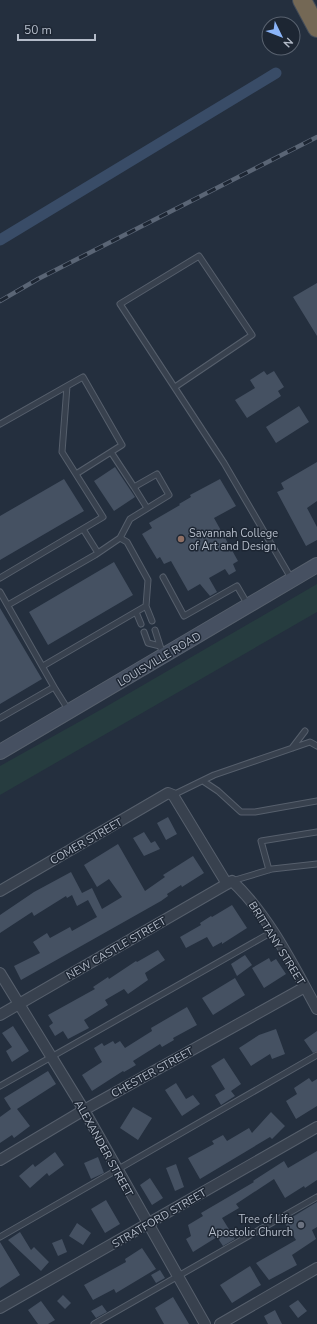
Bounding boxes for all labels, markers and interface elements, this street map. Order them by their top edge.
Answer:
scale bar [18,16,95,42]
north arrow [261,16,301,56]
text: 50 m [24,22,52,38]
text: N [280,34,296,51]
place label: Savannah College of Art and Design [189,526,278,554]
marker: Savannah College of Art and Design [176,534,186,544]
street label: LOUISVILLE ROAD [115,629,204,690]
street label: COMER STREET [47,814,126,868]
street label: BRITTANY STREET [245,899,308,988]
street label: NEW CASTLE STREET [64,914,169,983]
street label: CHESTER STREET [108,1043,196,1101]
street label: ALEXANDER STREET [71,1097,137,1199]
street label: STRATFORD STREET [109,1185,210,1252]
place label: Tree of Life Apostolic Church [209,1212,293,1240]
marker: Tree of Life Apostolic Church [296,1220,306,1230]

